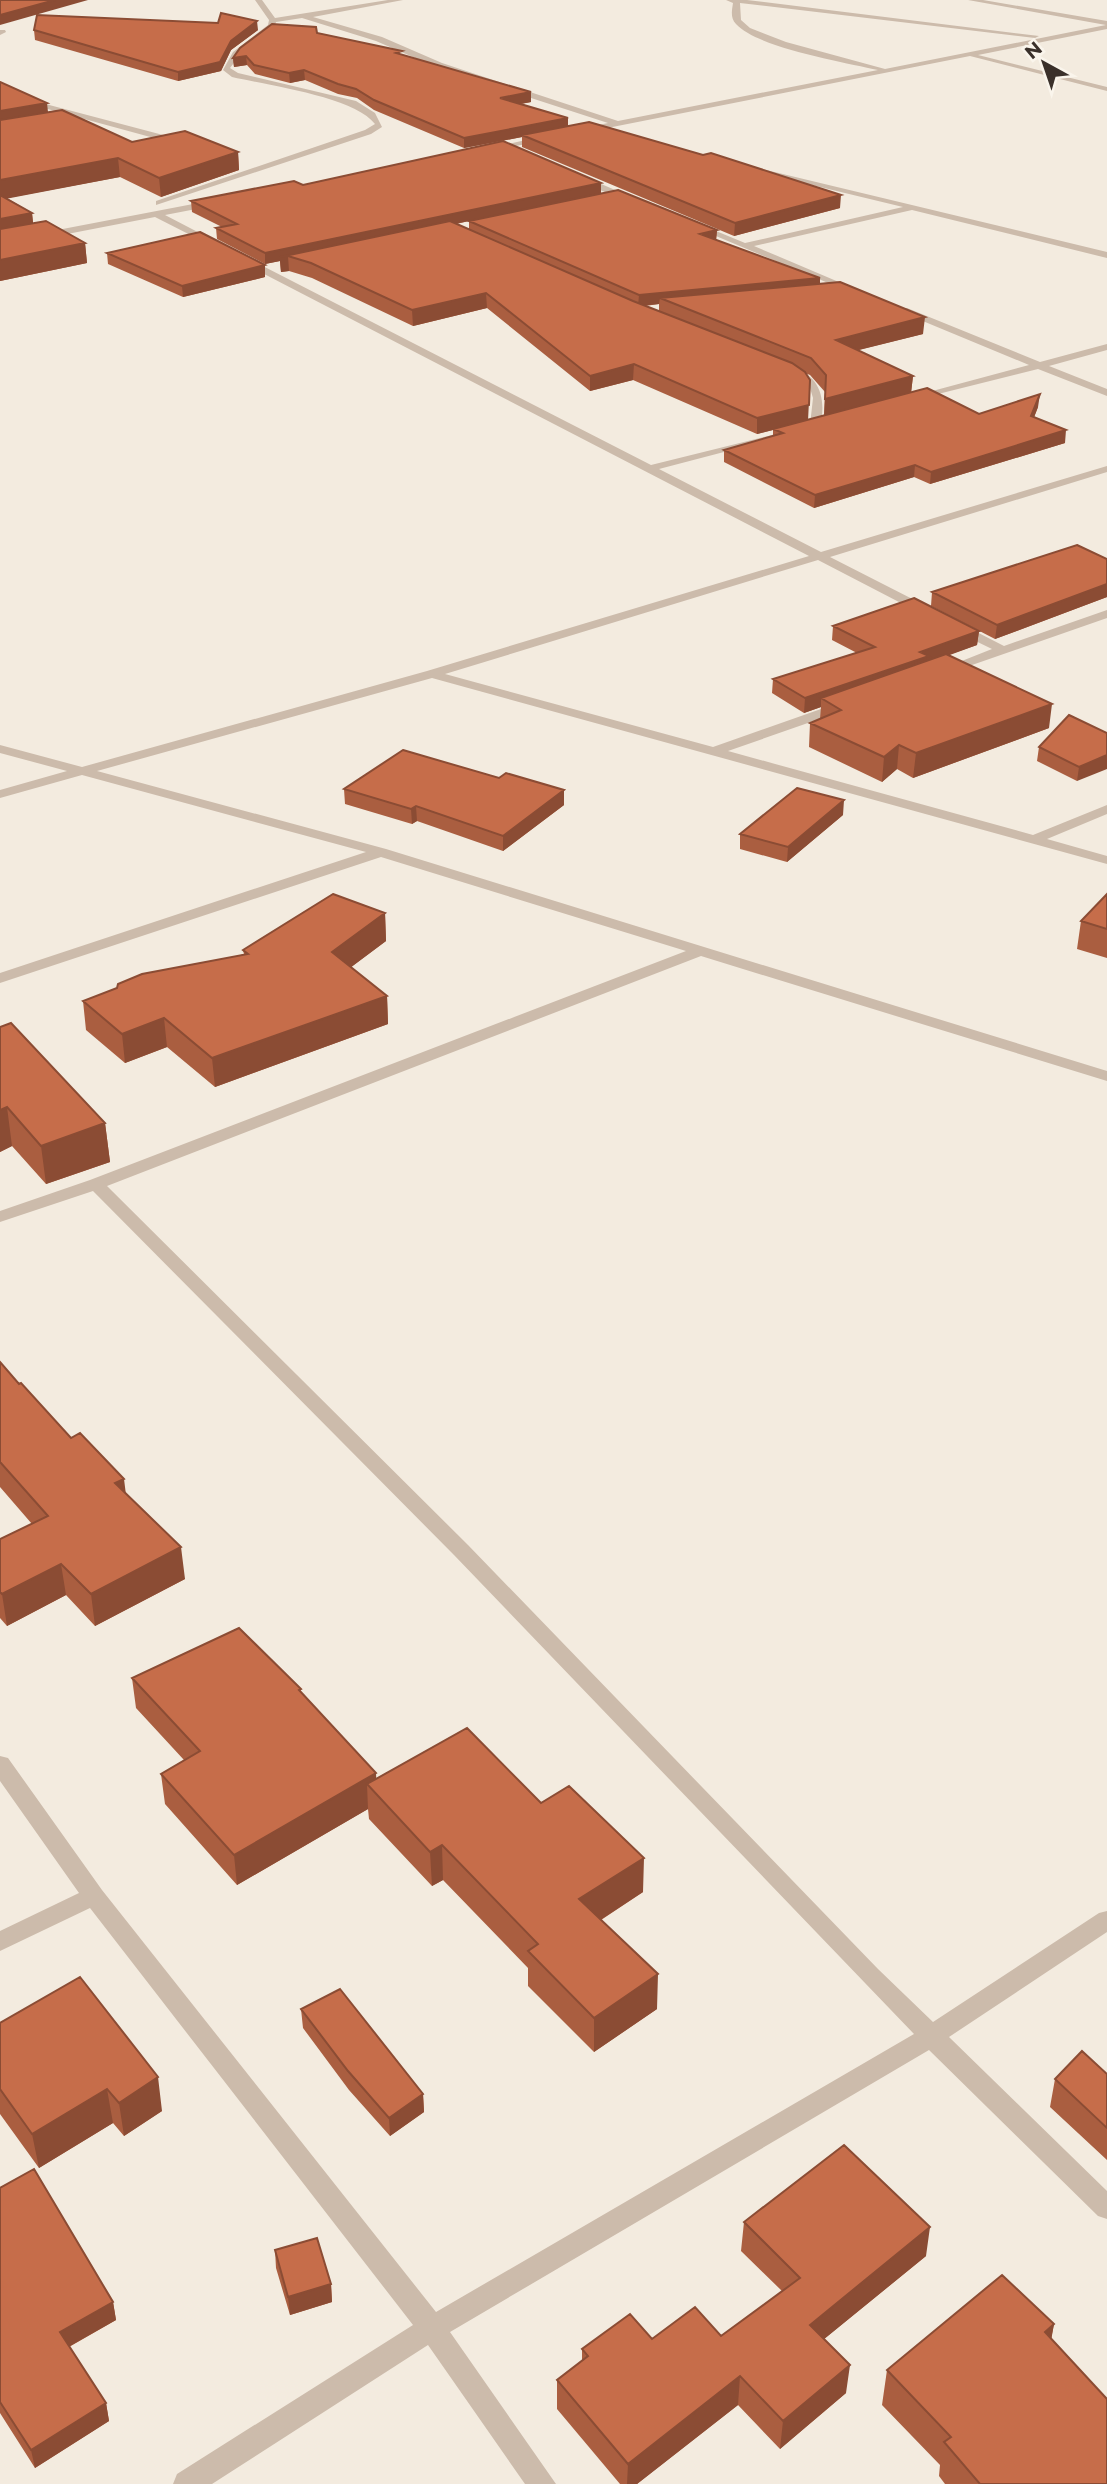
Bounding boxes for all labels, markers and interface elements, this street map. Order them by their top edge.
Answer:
north arrow [1009,28,1079,98]
text: N [1020,37,1047,64]

